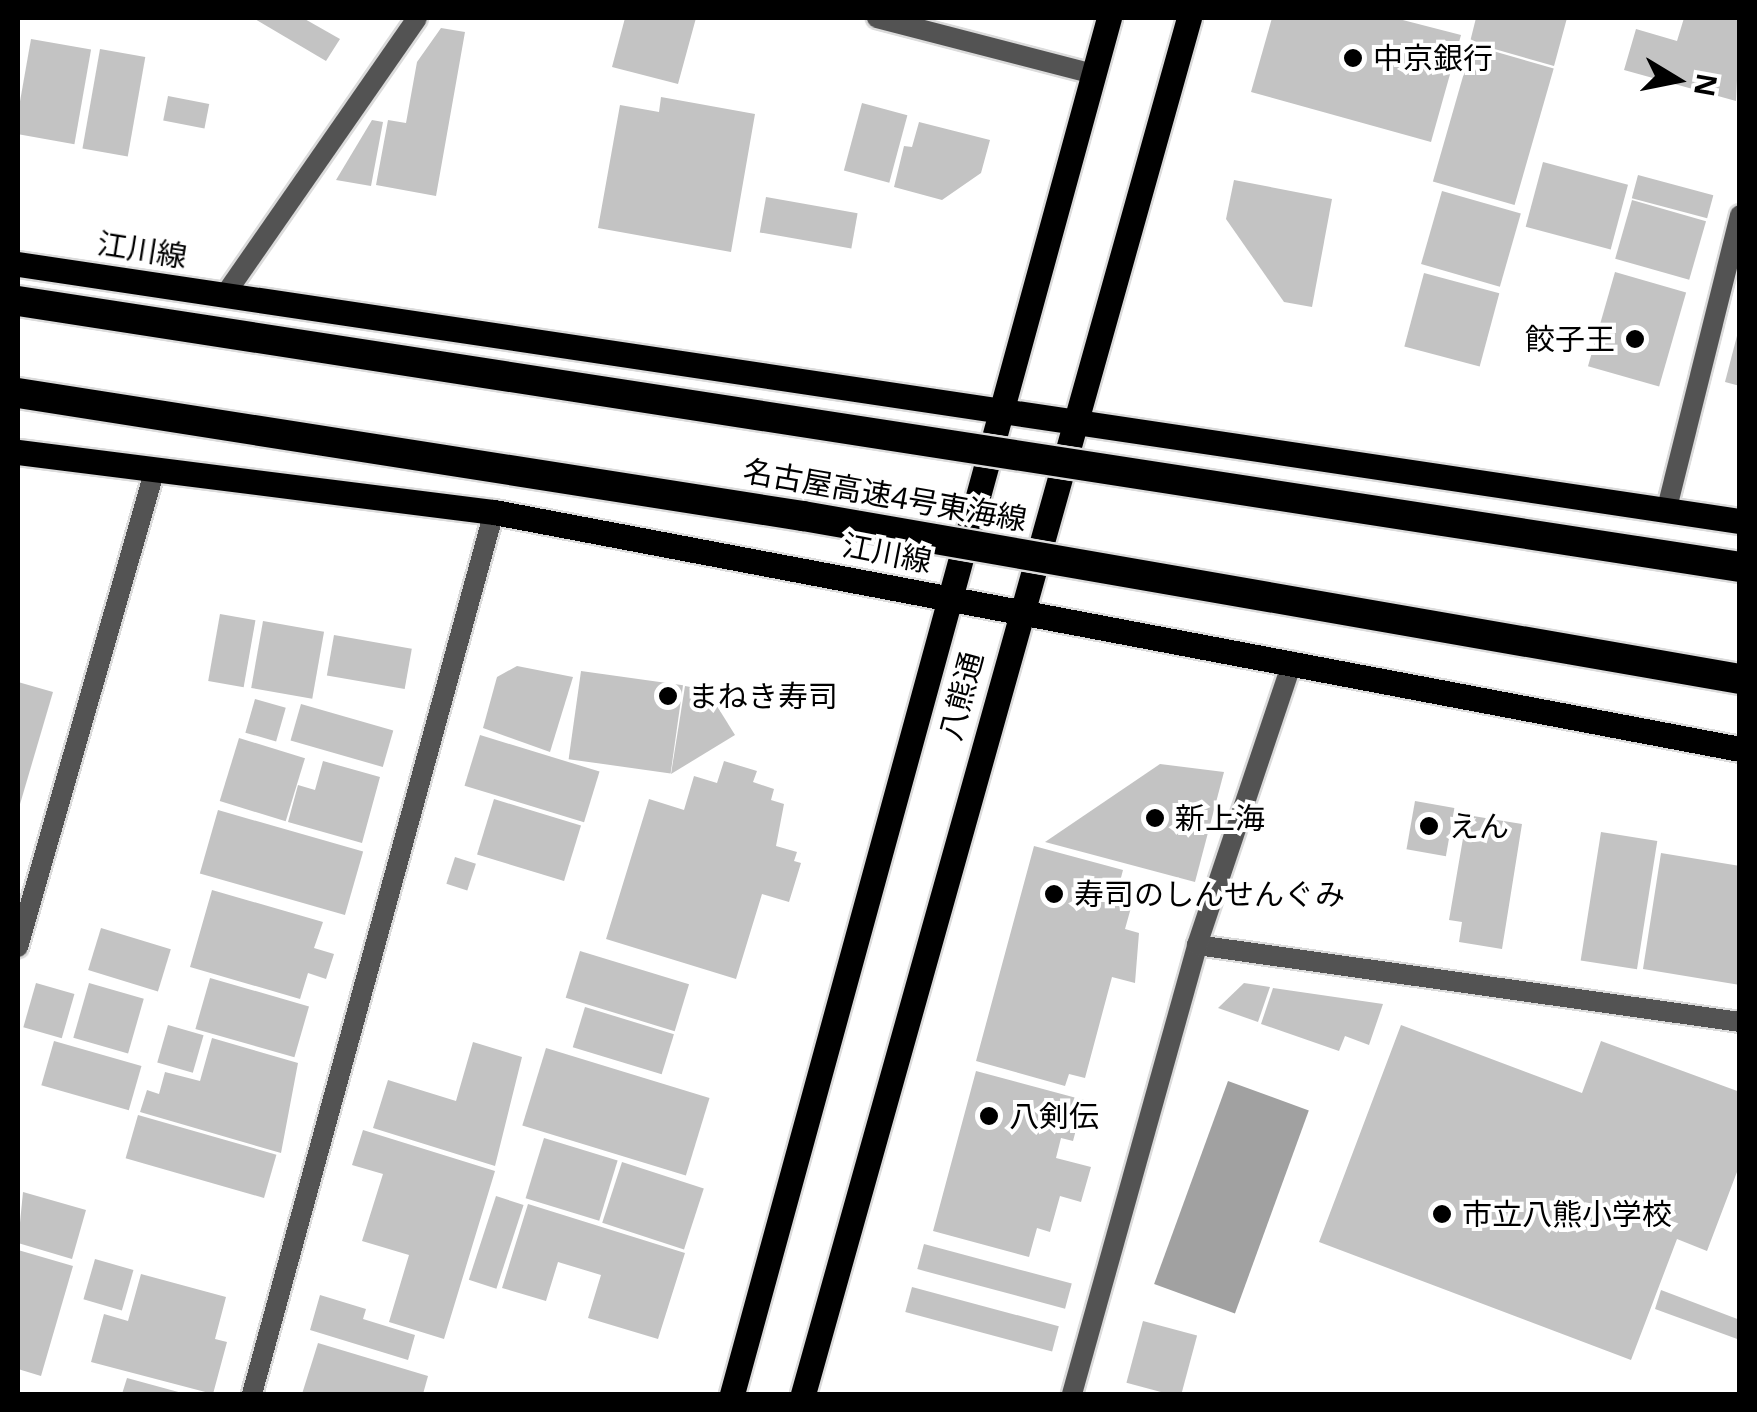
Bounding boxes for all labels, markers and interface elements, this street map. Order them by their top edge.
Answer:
north arrow [1627,30,1727,130]
place label: 中京銀行 [1373,40,1493,76]
marker: 中京銀行 [1342,47,1364,69]
text: N [1686,71,1727,100]
street label: 江川線 [95,225,189,275]
place label: 餃子王 [1525,321,1615,357]
marker: 餃子王 [1624,328,1646,350]
street label: 名古屋高速4号東海線 [740,452,1030,538]
street label: 江川線 [839,527,935,579]
street label: 八熊通 [932,648,990,744]
place label: まねき寿司 [688,678,838,714]
marker: まねき寿司 [657,685,679,707]
place label: 新上海 [1175,800,1265,836]
marker: 新上海 [1144,807,1166,829]
place label: えん [1449,808,1509,844]
marker: えん [1418,815,1440,837]
place label: 寿司のしんせんぐみ [1074,876,1344,912]
marker: 寿司のしんせんぐみ [1043,883,1065,905]
place label: 八剣伝 [1009,1098,1099,1134]
marker: 八剣伝 [978,1105,1000,1127]
place label: 市立八熊小学校 [1462,1196,1672,1232]
marker: 市立八熊小学校 [1431,1203,1453,1225]

